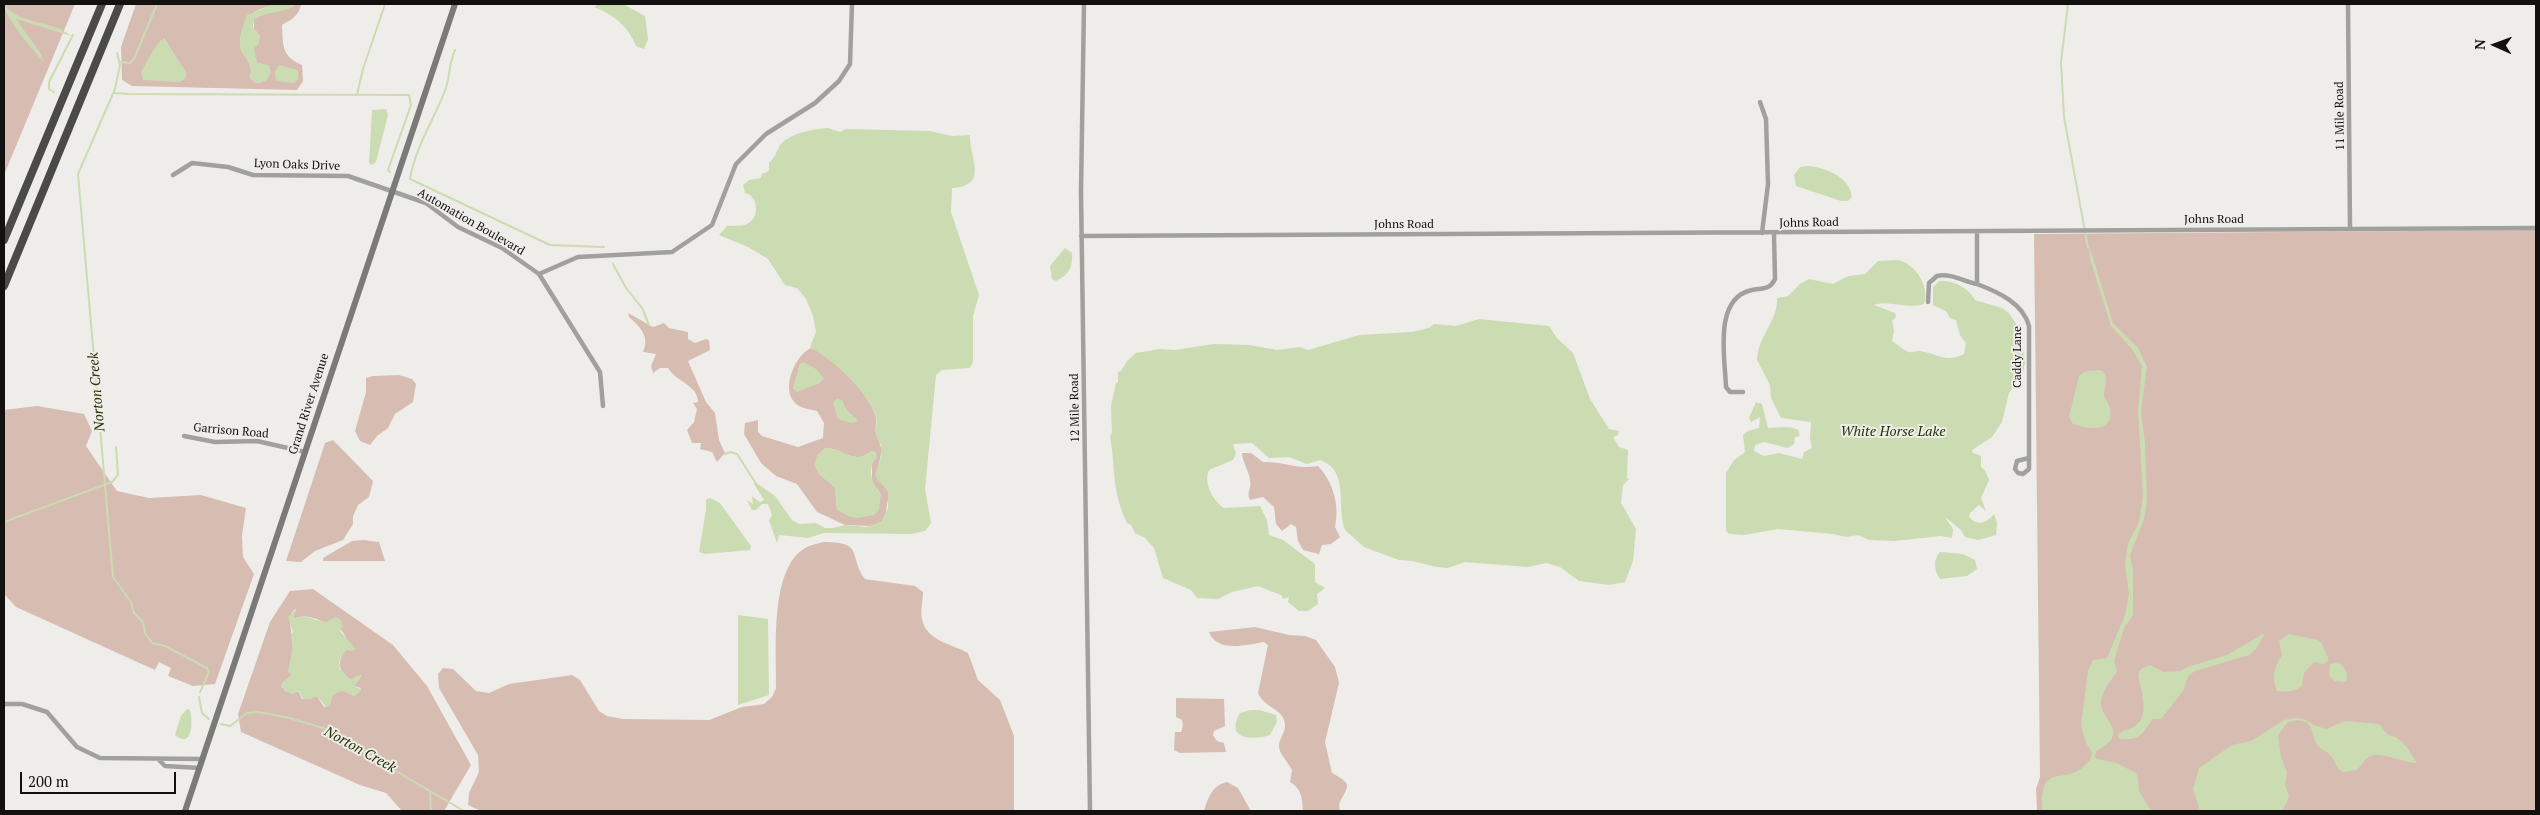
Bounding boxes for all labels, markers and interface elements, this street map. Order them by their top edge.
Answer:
north arrow [2470,20,2520,70]
text: N [2470,39,2489,50]
street label: 11 Mile Road [2332,81,2348,151]
street label: Lyon Oaks Drive [254,156,340,174]
street label: Automation Boulevard [415,185,527,259]
street label: Johns Road [2184,213,2244,227]
street label: Johns Road [1779,215,1839,231]
street label: Johns Road [1374,218,1434,232]
street label: Caddy Lane [2011,326,2025,388]
water label: Norton Creek [85,352,109,432]
street label: Grand River Avenue [286,352,332,456]
street label: 12 Mile Road [1067,373,1083,443]
street label: Garrison Road [193,421,269,441]
water label: White Horse Lake [1840,424,1946,440]
water label: Norton Creek [321,723,399,777]
scale bar [22,762,179,794]
text: 200 m [28,771,69,791]

